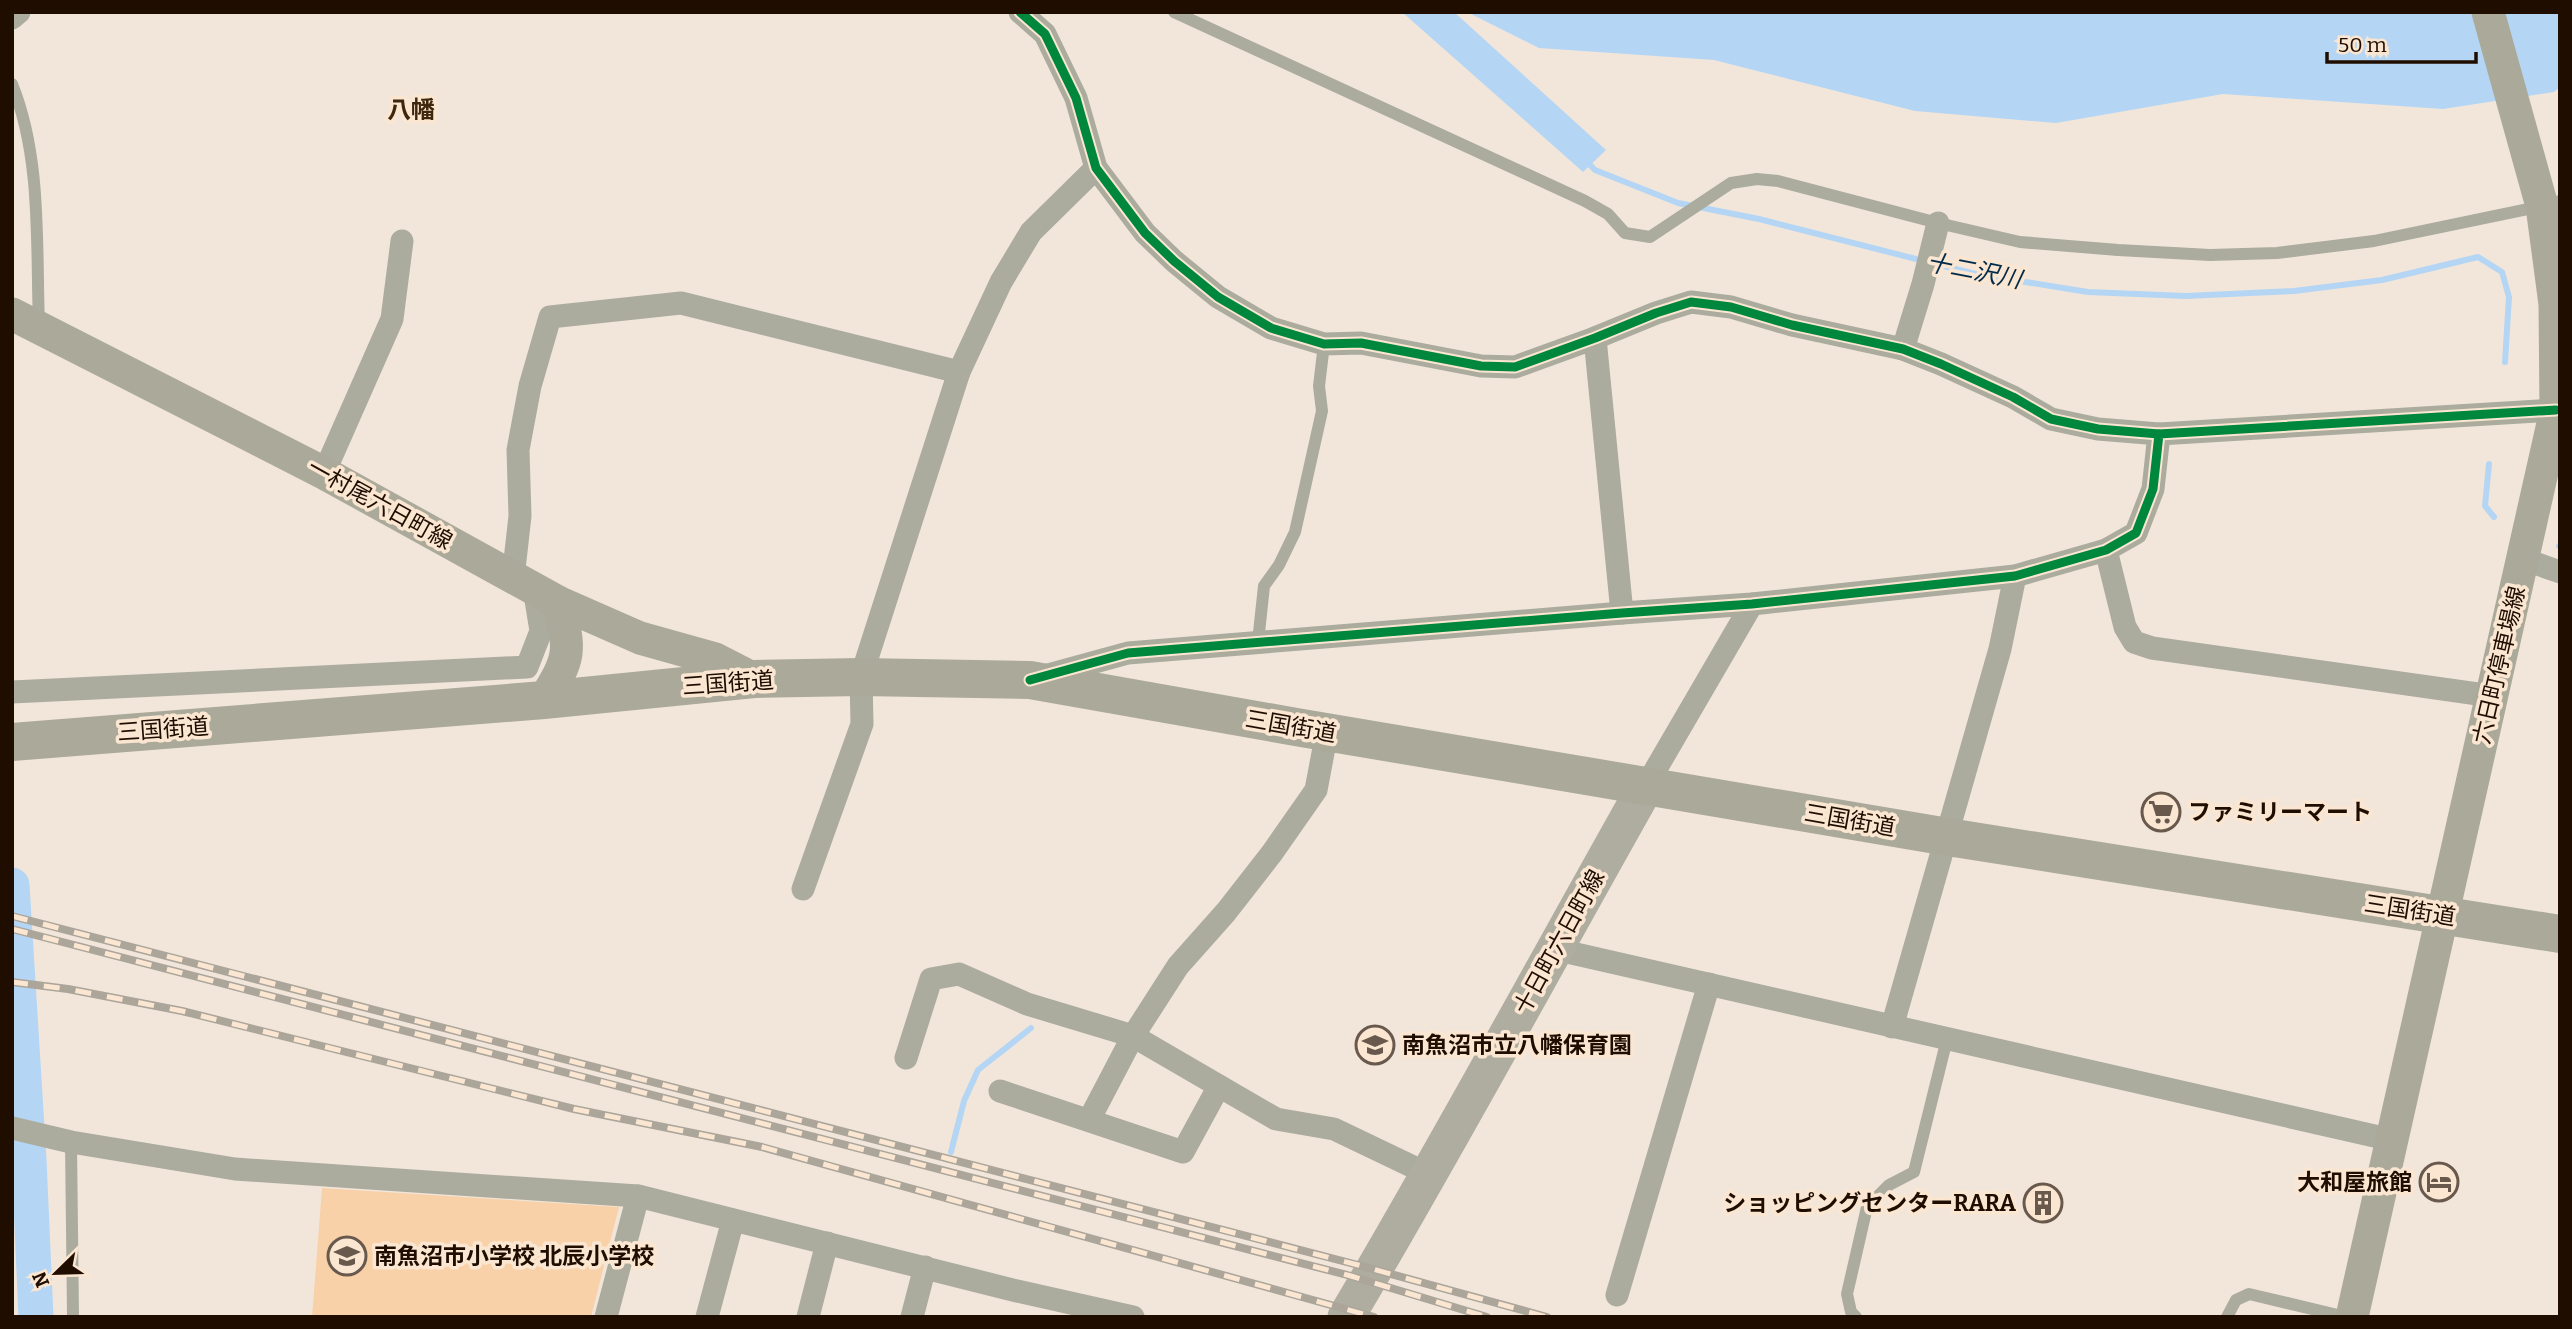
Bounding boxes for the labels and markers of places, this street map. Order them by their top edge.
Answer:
supermarket icon: ファミリーマート [2140,791,2182,833]
place label: ファミリーマート [2188,798,2372,826]
school or university icon: 南魚沼市立八幡保育園 [1354,1024,1396,1066]
place label: 南魚沼市立八幡保育園 [1402,1031,1632,1059]
hotel icon: 大和屋旅館 [2418,1161,2460,1203]
place label: 大和屋旅館 [2297,1168,2412,1196]
building icon: ショッピングセンターRARA [2022,1182,2064,1224]
place label: ショッピングセンターRARA [1723,1189,2017,1217]
school or university icon: 南魚沼市小学校 北辰小学校 [326,1235,368,1277]
place label: 南魚沼市小学校 北辰小学校 [374,1242,654,1270]

